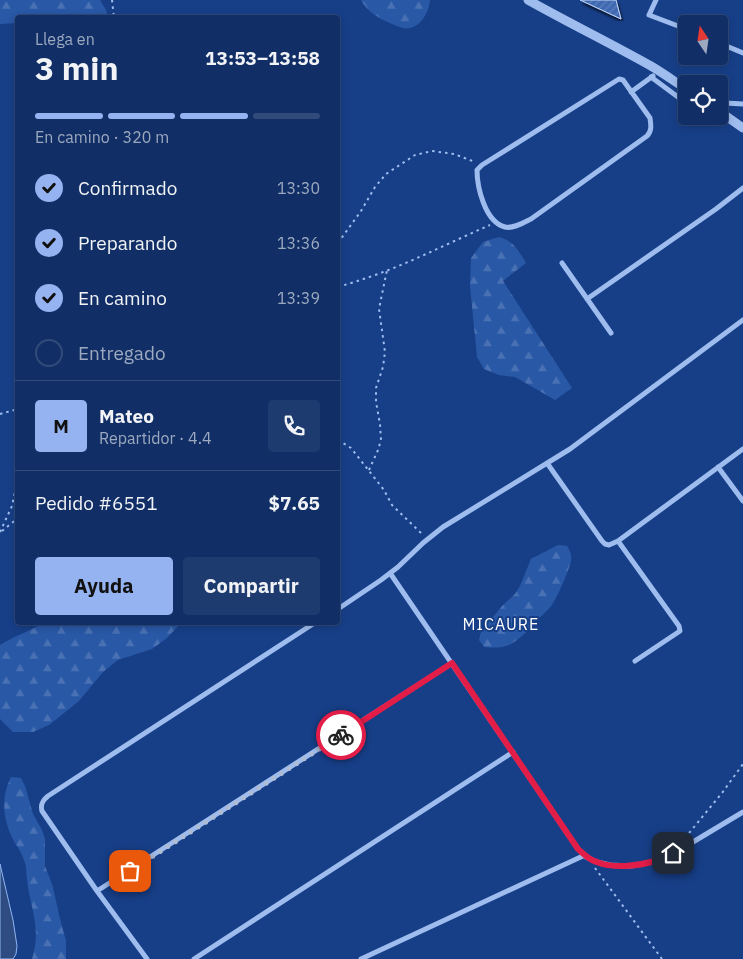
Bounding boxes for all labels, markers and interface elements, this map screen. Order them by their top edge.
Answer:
north arrow [678,15,728,65]
map controls [678,15,728,125]
text: Llega en [35,29,95,49]
text: 13:53–13:58 [205,46,320,70]
text: 3 min [35,47,119,89]
button: locate [678,75,728,125]
text: En camino · 320 m [35,127,169,147]
icon: check [35,174,63,202]
text: Confirmado [78,176,177,200]
text: 13:30 [277,178,320,198]
icon: check [35,229,63,257]
text: Preparando [78,231,177,255]
text: 13:36 [277,233,320,253]
icon: check [35,284,63,312]
text: En camino [78,286,167,310]
text: 13:39 [277,288,320,308]
text: Entregado [78,341,166,365]
button: phone [268,400,320,452]
text: Mateo [99,404,154,428]
text: M [53,414,69,438]
text: Repartidor · 4.4 [99,428,212,448]
text: Pedido #6551 [35,491,158,515]
text: $7.65 [268,491,320,515]
button: Ayuda [35,557,173,615]
button: Compartir [183,557,320,615]
district label: MICAURE [463,614,539,634]
courier [316,710,366,760]
icon: bike [327,721,355,749]
pin [652,832,694,874]
icon: home [659,839,687,867]
pin [109,850,151,892]
icon: bag [116,857,144,885]

